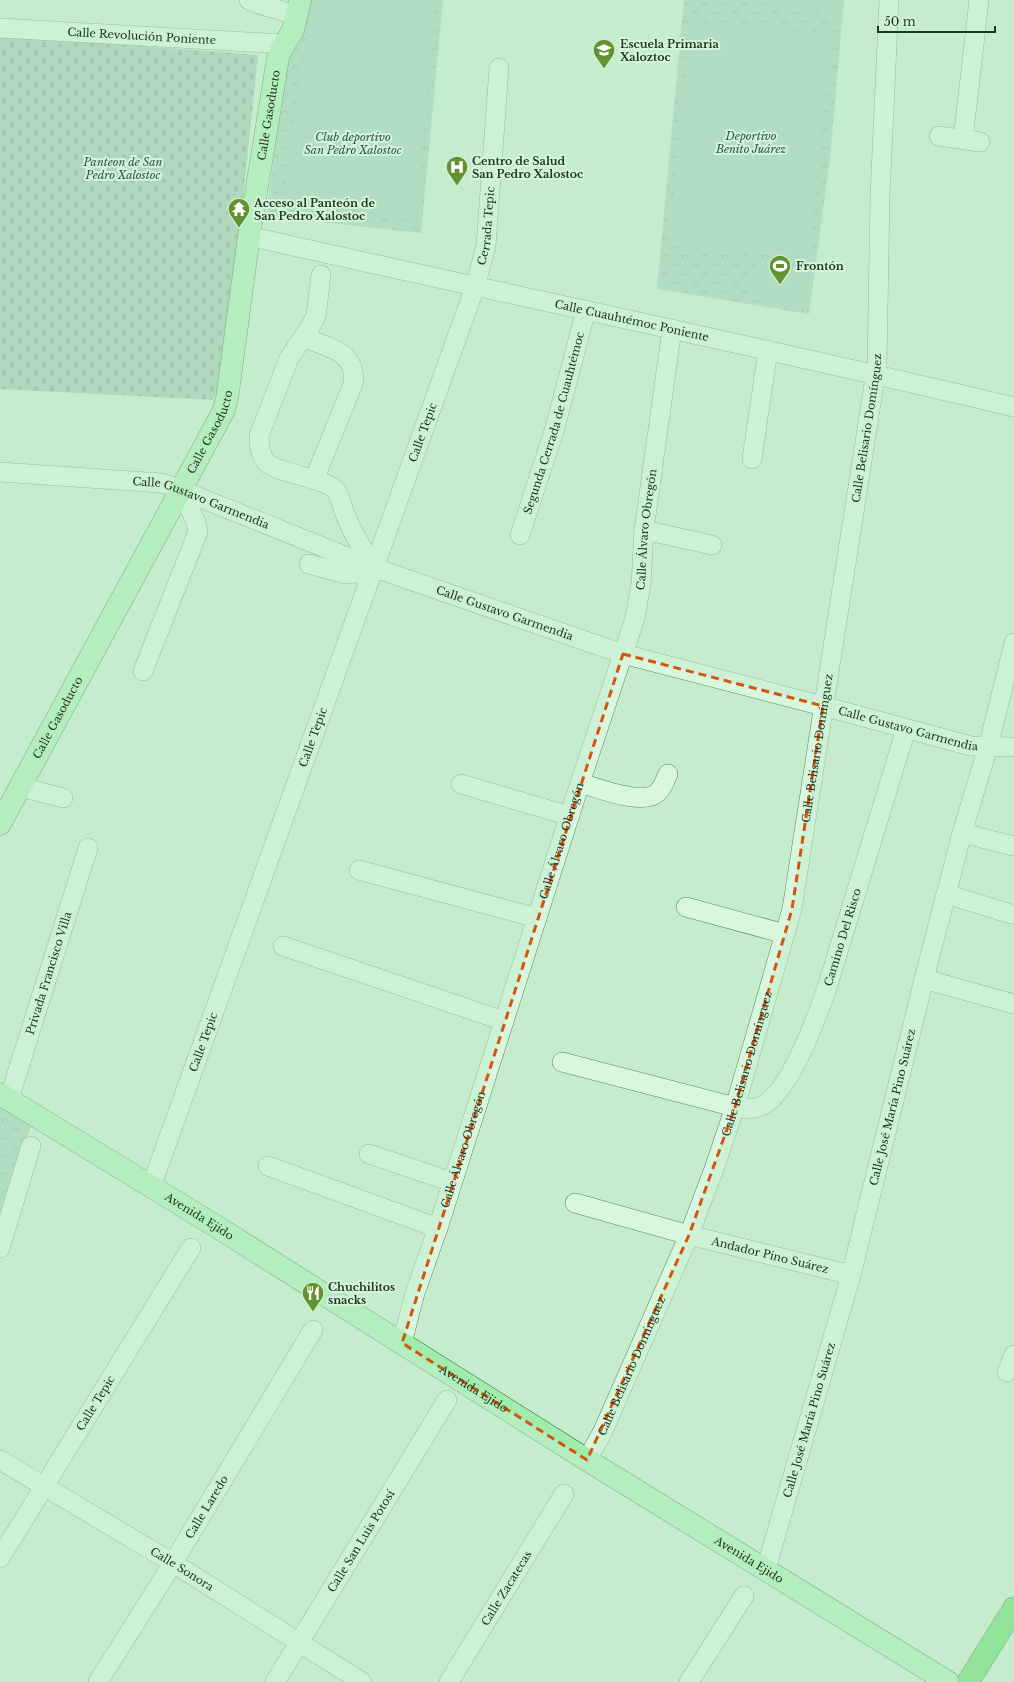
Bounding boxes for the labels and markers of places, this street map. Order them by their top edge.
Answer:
school or university icon: Escuela Primaria Xaloztoc [591,37,617,70]
place label: Escuela Primaria Xaloztoc [619,37,719,64]
hospital icon: Centro de Salud San Pedro Xalostoc [444,154,470,187]
place label: Centro de Salud San Pedro Xalostoc [472,154,583,181]
temple icon: Acceso al Panteón de San Pedro Xalostoc [226,196,252,229]
place label: Acceso al Panteón de San Pedro Xalostoc [253,196,376,223]
sports icon: Frontón [767,253,793,286]
place label: Frontón [796,259,844,273]
restaurant icon: Chuchilitos snacks [300,1280,326,1313]
place label: Chuchilitos snacks [328,1280,395,1307]

